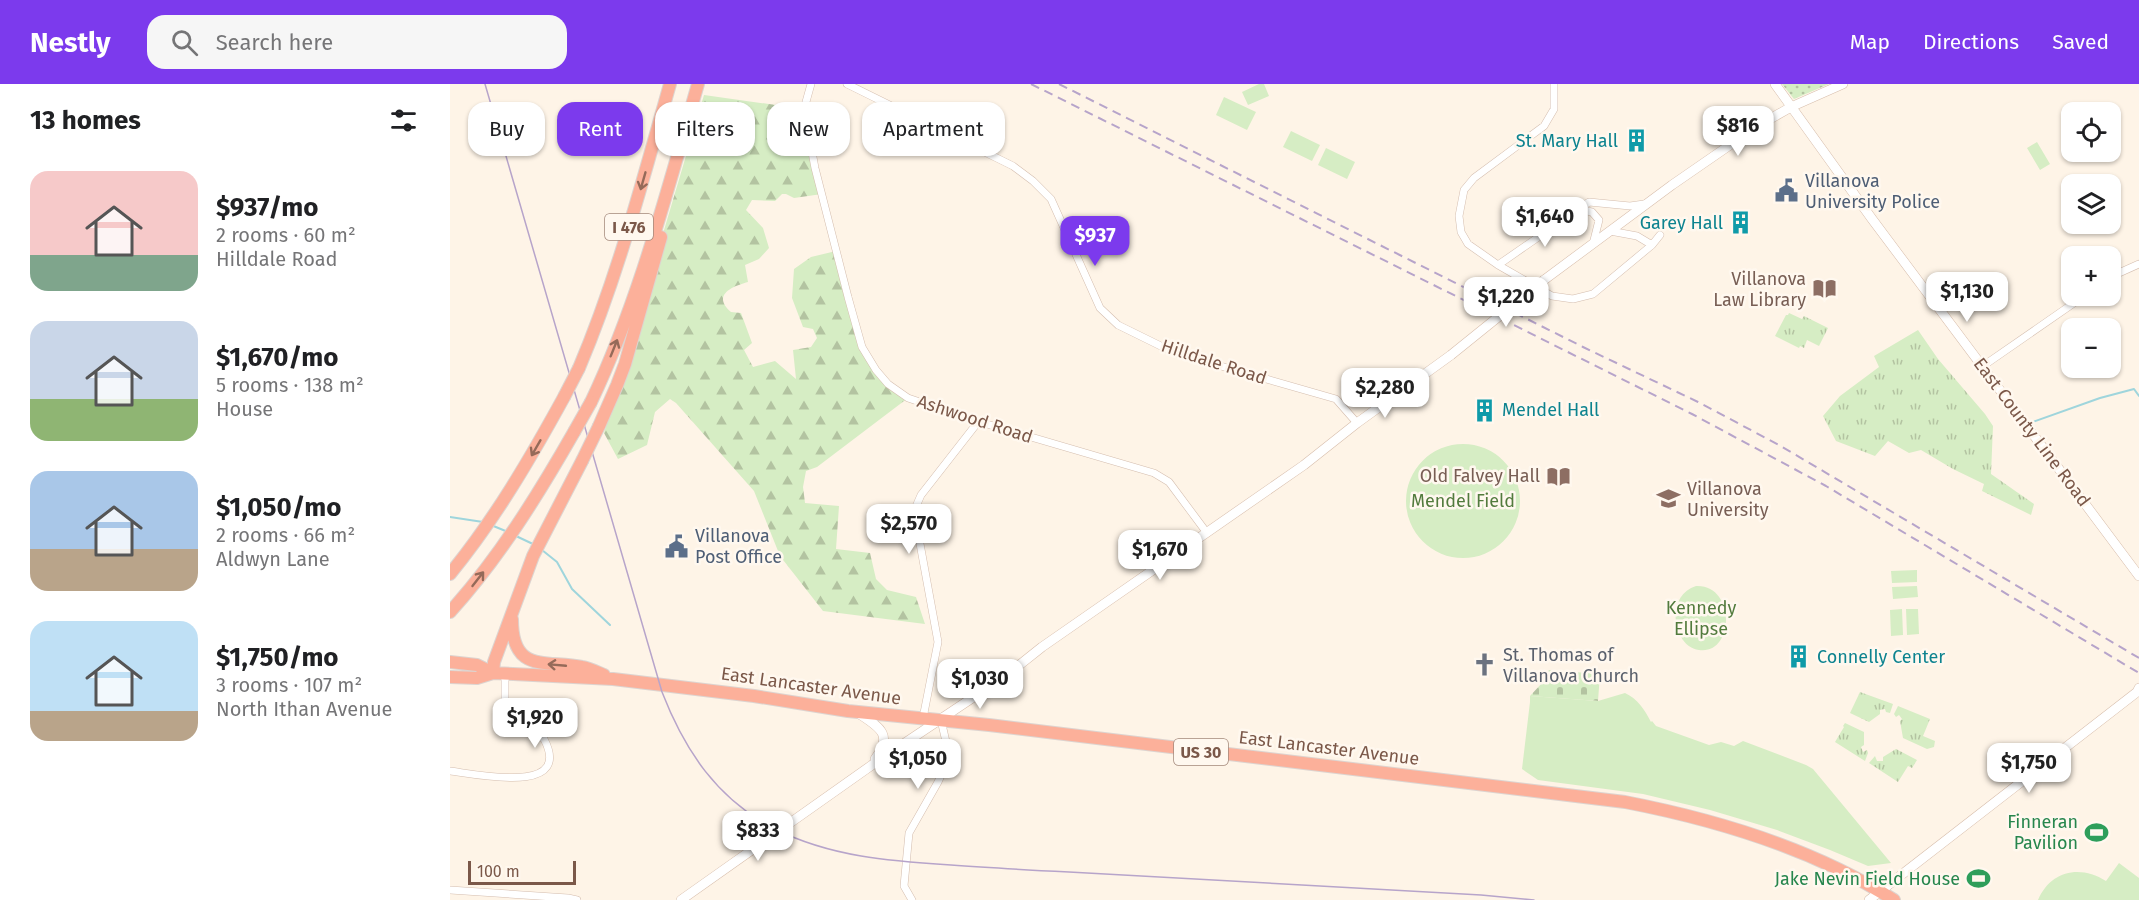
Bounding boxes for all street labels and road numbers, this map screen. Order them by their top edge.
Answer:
road number: I 476 [605,214,653,240]
street label: Hilldale Road [1159,335,1269,389]
street label: East County Line Road [1969,353,2095,511]
street label: Ashwood Road [914,390,1036,448]
street label: East Lancaster Avenue [719,662,903,710]
street label: East Lancaster Avenue [1237,726,1421,770]
road number: US 30 [1174,739,1228,765]

